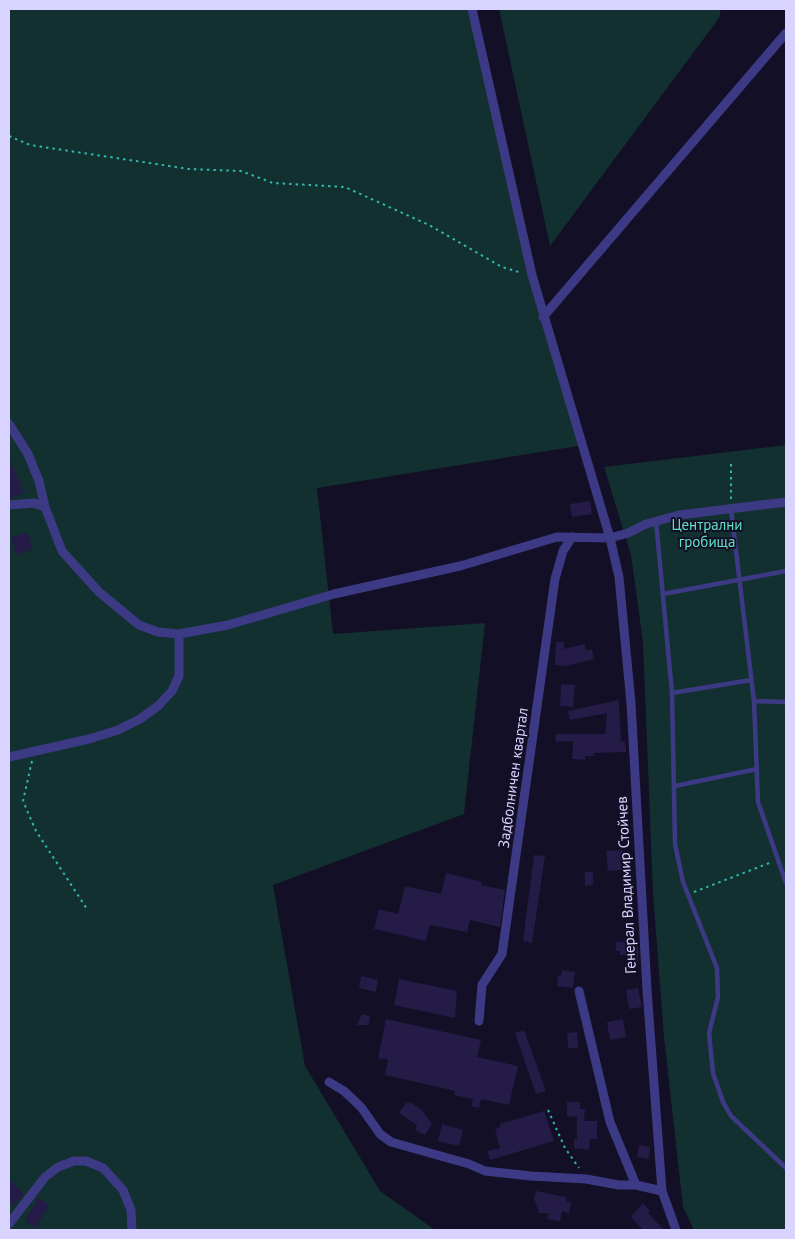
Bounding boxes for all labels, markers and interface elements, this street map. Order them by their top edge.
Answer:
park label: Централни гробища [671,517,743,552]
street label: Задболничен квартал [495,707,533,849]
street label: Генерал Владимир Стойчев [613,796,641,974]

